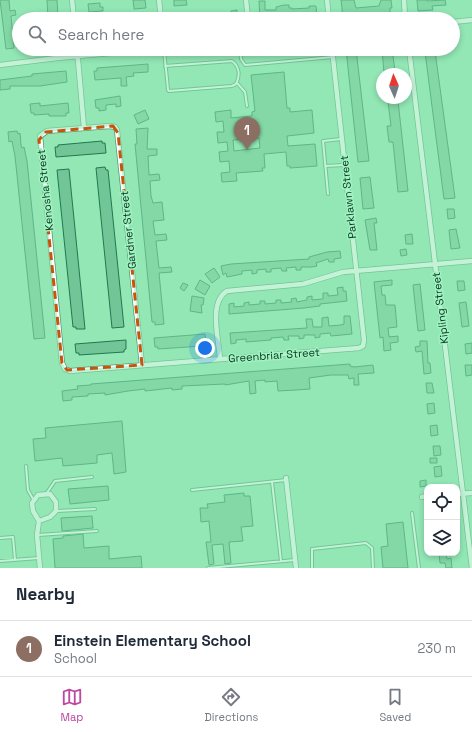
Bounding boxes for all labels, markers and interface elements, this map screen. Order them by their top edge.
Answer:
search box [12,12,460,56]
icon: search [26,23,48,45]
text: Search here [58,25,144,44]
north arrow [376,68,412,104]
pin: 1 [234,117,260,150]
street label: Kenosha Street [34,149,56,231]
street label: Parklawn Street [337,155,359,239]
street label: Gardner Street [117,190,139,270]
street label: Kipling Street [429,271,451,345]
your location [195,338,215,358]
street label: Greenbriar Street [228,345,320,365]
map controls [424,484,460,556]
button: locate [424,484,460,520]
button: layers [424,520,460,556]
text: Nearby [16,583,75,605]
text: Einstein Elementary School [54,631,251,650]
text: 1 [26,640,32,657]
text: 230 m [418,640,456,657]
text: School [54,650,97,667]
tab: Map [61,686,83,724]
tab: Directions [204,686,258,724]
tab: Saved [379,686,411,724]

